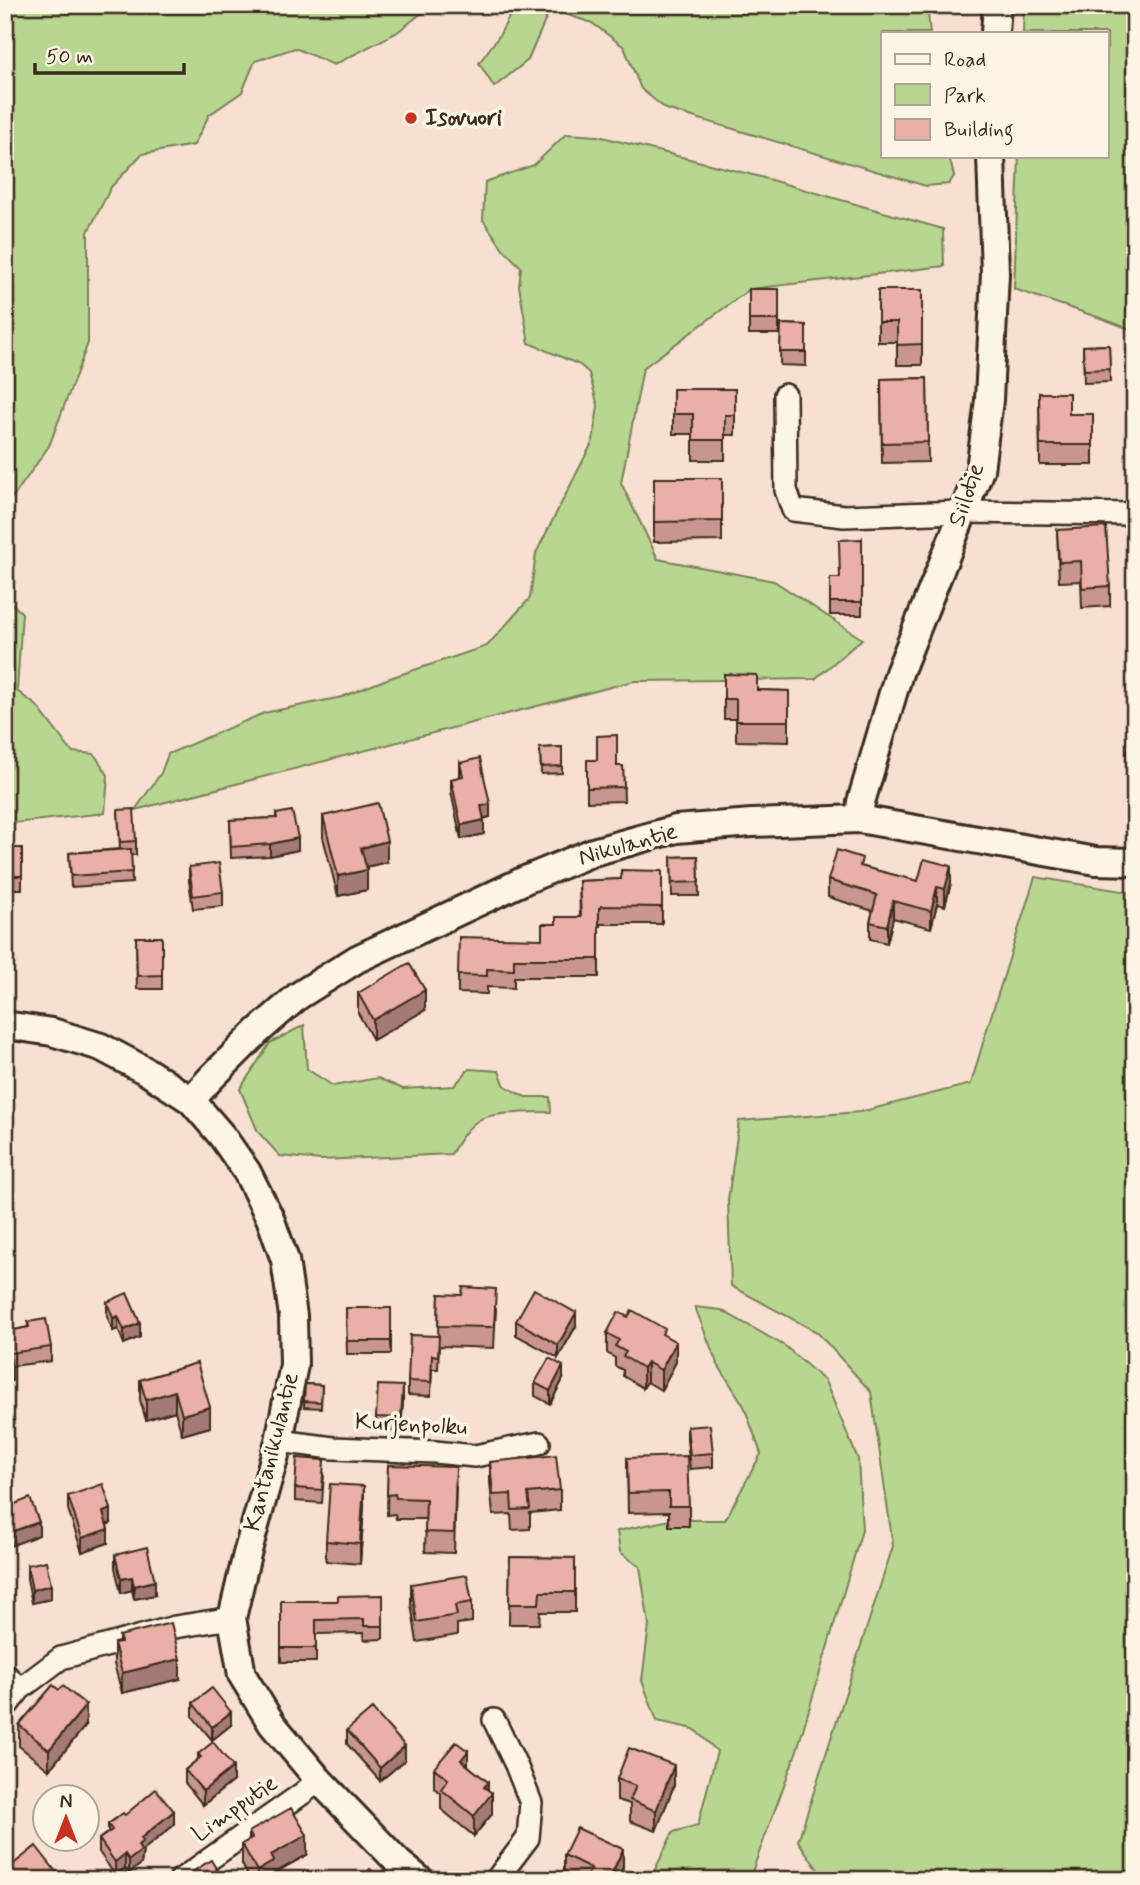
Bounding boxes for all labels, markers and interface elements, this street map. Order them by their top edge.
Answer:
scale bar [35,32,184,76]
legend [881,32,1108,158]
text: 50 m [46,43,93,71]
text: Road [944,46,986,74]
text: Park [944,82,986,110]
place label: Isovuori [425,103,502,134]
marker: Isovuori [403,110,419,126]
text: Building [944,116,1014,146]
street label: Siilotie [942,459,992,531]
street label: Nikulantie [575,816,681,874]
street label: Kantanikulantie [237,1369,307,1535]
street label: Kurjenpolku [354,1407,468,1443]
street label: Limpputie [186,1768,284,1850]
north arrow [32,1784,102,1854]
text: N [60,1790,72,1815]

